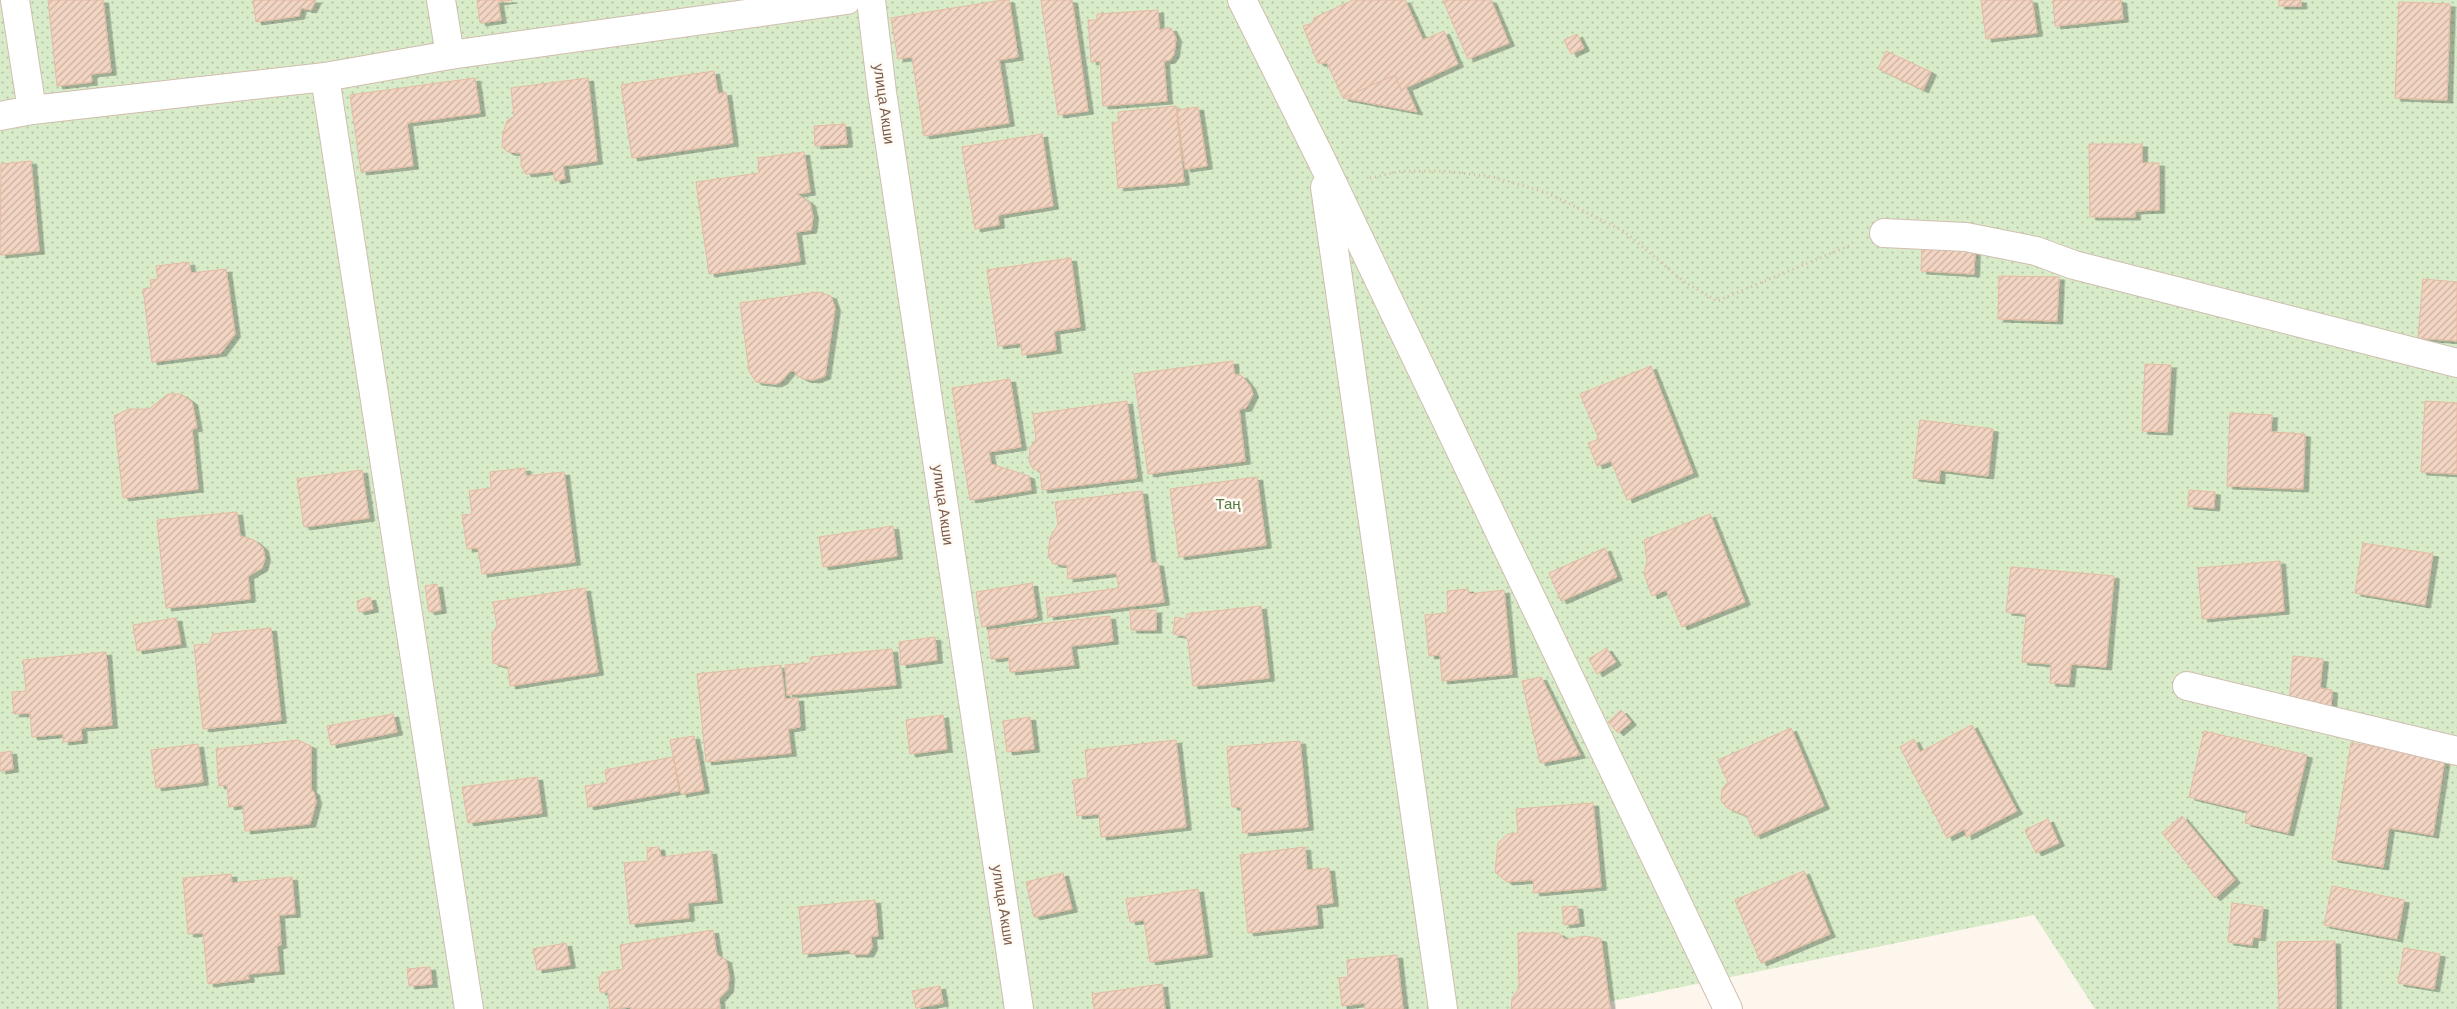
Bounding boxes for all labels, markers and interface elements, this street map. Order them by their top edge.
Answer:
street label: улица Акши [870,62,900,145]
street label: улица Акши [929,463,959,546]
park label: Таң [1215,494,1241,512]
street label: улица Акши [989,863,1019,946]

